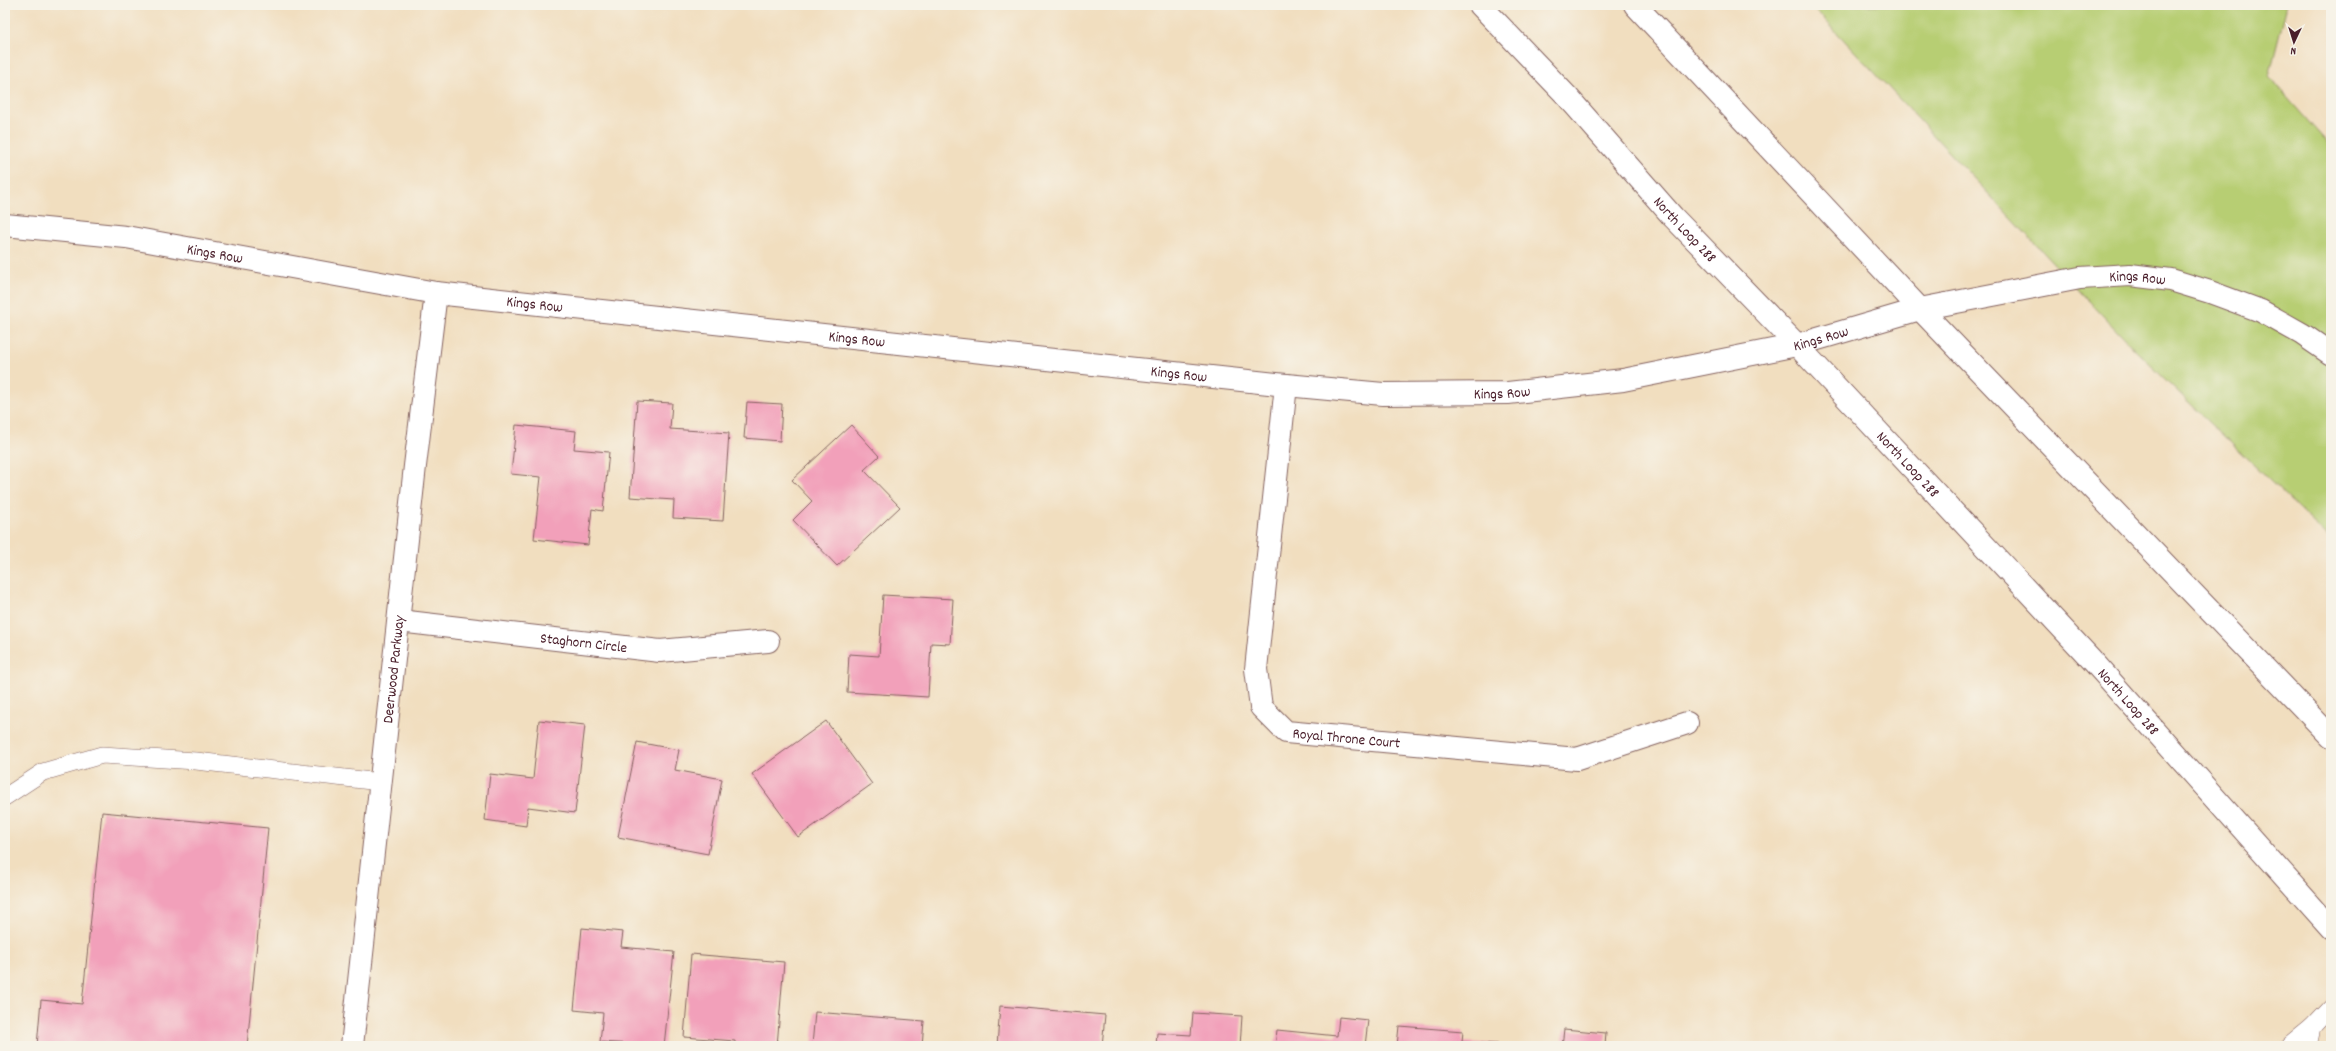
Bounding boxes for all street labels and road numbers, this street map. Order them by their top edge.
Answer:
street label: North Loop 288 [1647,192,1721,269]
street label: Kings Row [185,239,245,271]
street label: Kings Row [2109,266,2167,292]
street label: Kings Row [505,292,564,320]
street label: Kings Row [1792,321,1852,358]
street label: Kings Row [827,327,886,355]
street label: Kings Row [1149,361,1208,389]
street label: Kings Row [1474,382,1532,406]
street label: North Loop 288 [1870,427,1944,504]
street label: Deerwood Parkway [378,613,412,725]
street label: Staghorn Circle [539,628,629,660]
street label: North Loop 288 [2091,664,2164,741]
street label: Royal Throne Court [1292,724,1402,756]

